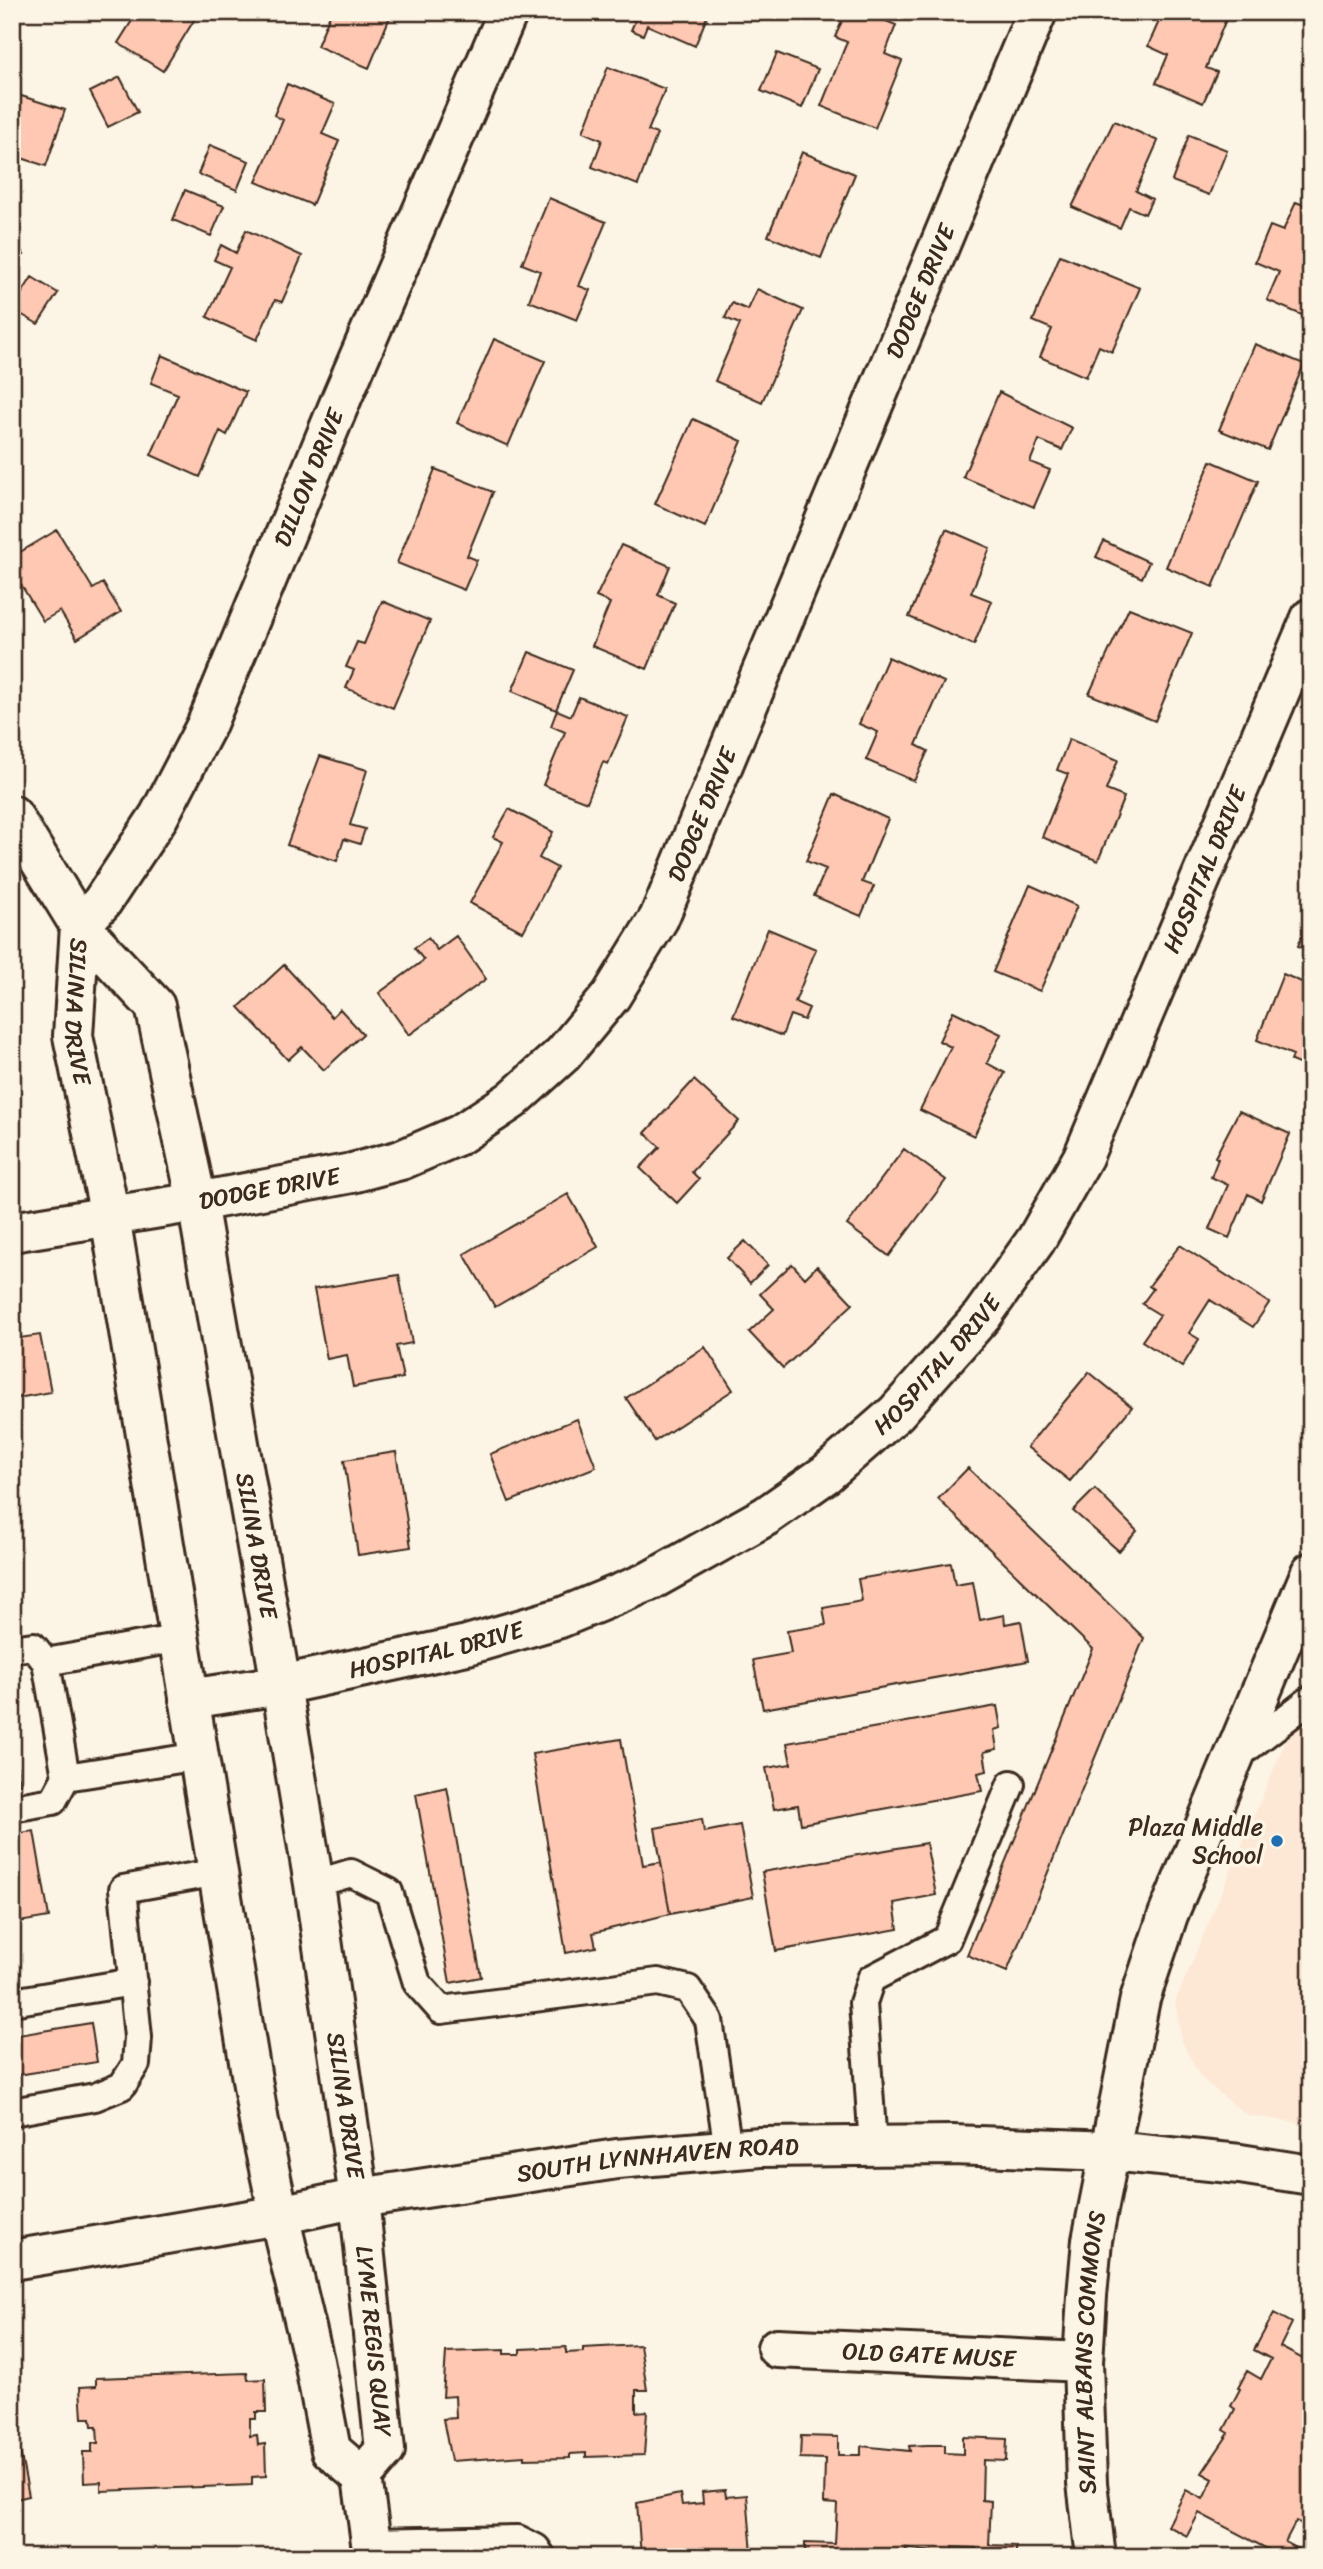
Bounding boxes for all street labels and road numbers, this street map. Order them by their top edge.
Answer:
street label: DODGE DRIVE [874,216,968,365]
street label: DILLON DRIVE [261,400,357,553]
street label: DODGE DRIVE [655,739,750,889]
street label: HOSPITAL DRIVE [1151,778,1259,960]
street label: SILINA DRIVE [52,937,104,1091]
street label: DODGE DRIVE [195,1154,345,1222]
street label: HOSPITAL DRIVE [863,1284,1013,1446]
street label: SILINA DRIVE [223,1469,290,1624]
street label: HOSPITAL DRIVE [345,1608,530,1691]
street label: SILINA DRIVE [314,2029,377,2183]
street label: SOUTH LYNNHAVEN ROAD [514,2126,799,2195]
street label: SAINT ALBANS COMMONS [1062,2207,1118,2497]
street label: LYME REGIS QUAY [343,2244,405,2440]
street label: OLD GATE MUSE [841,2330,1018,2380]

